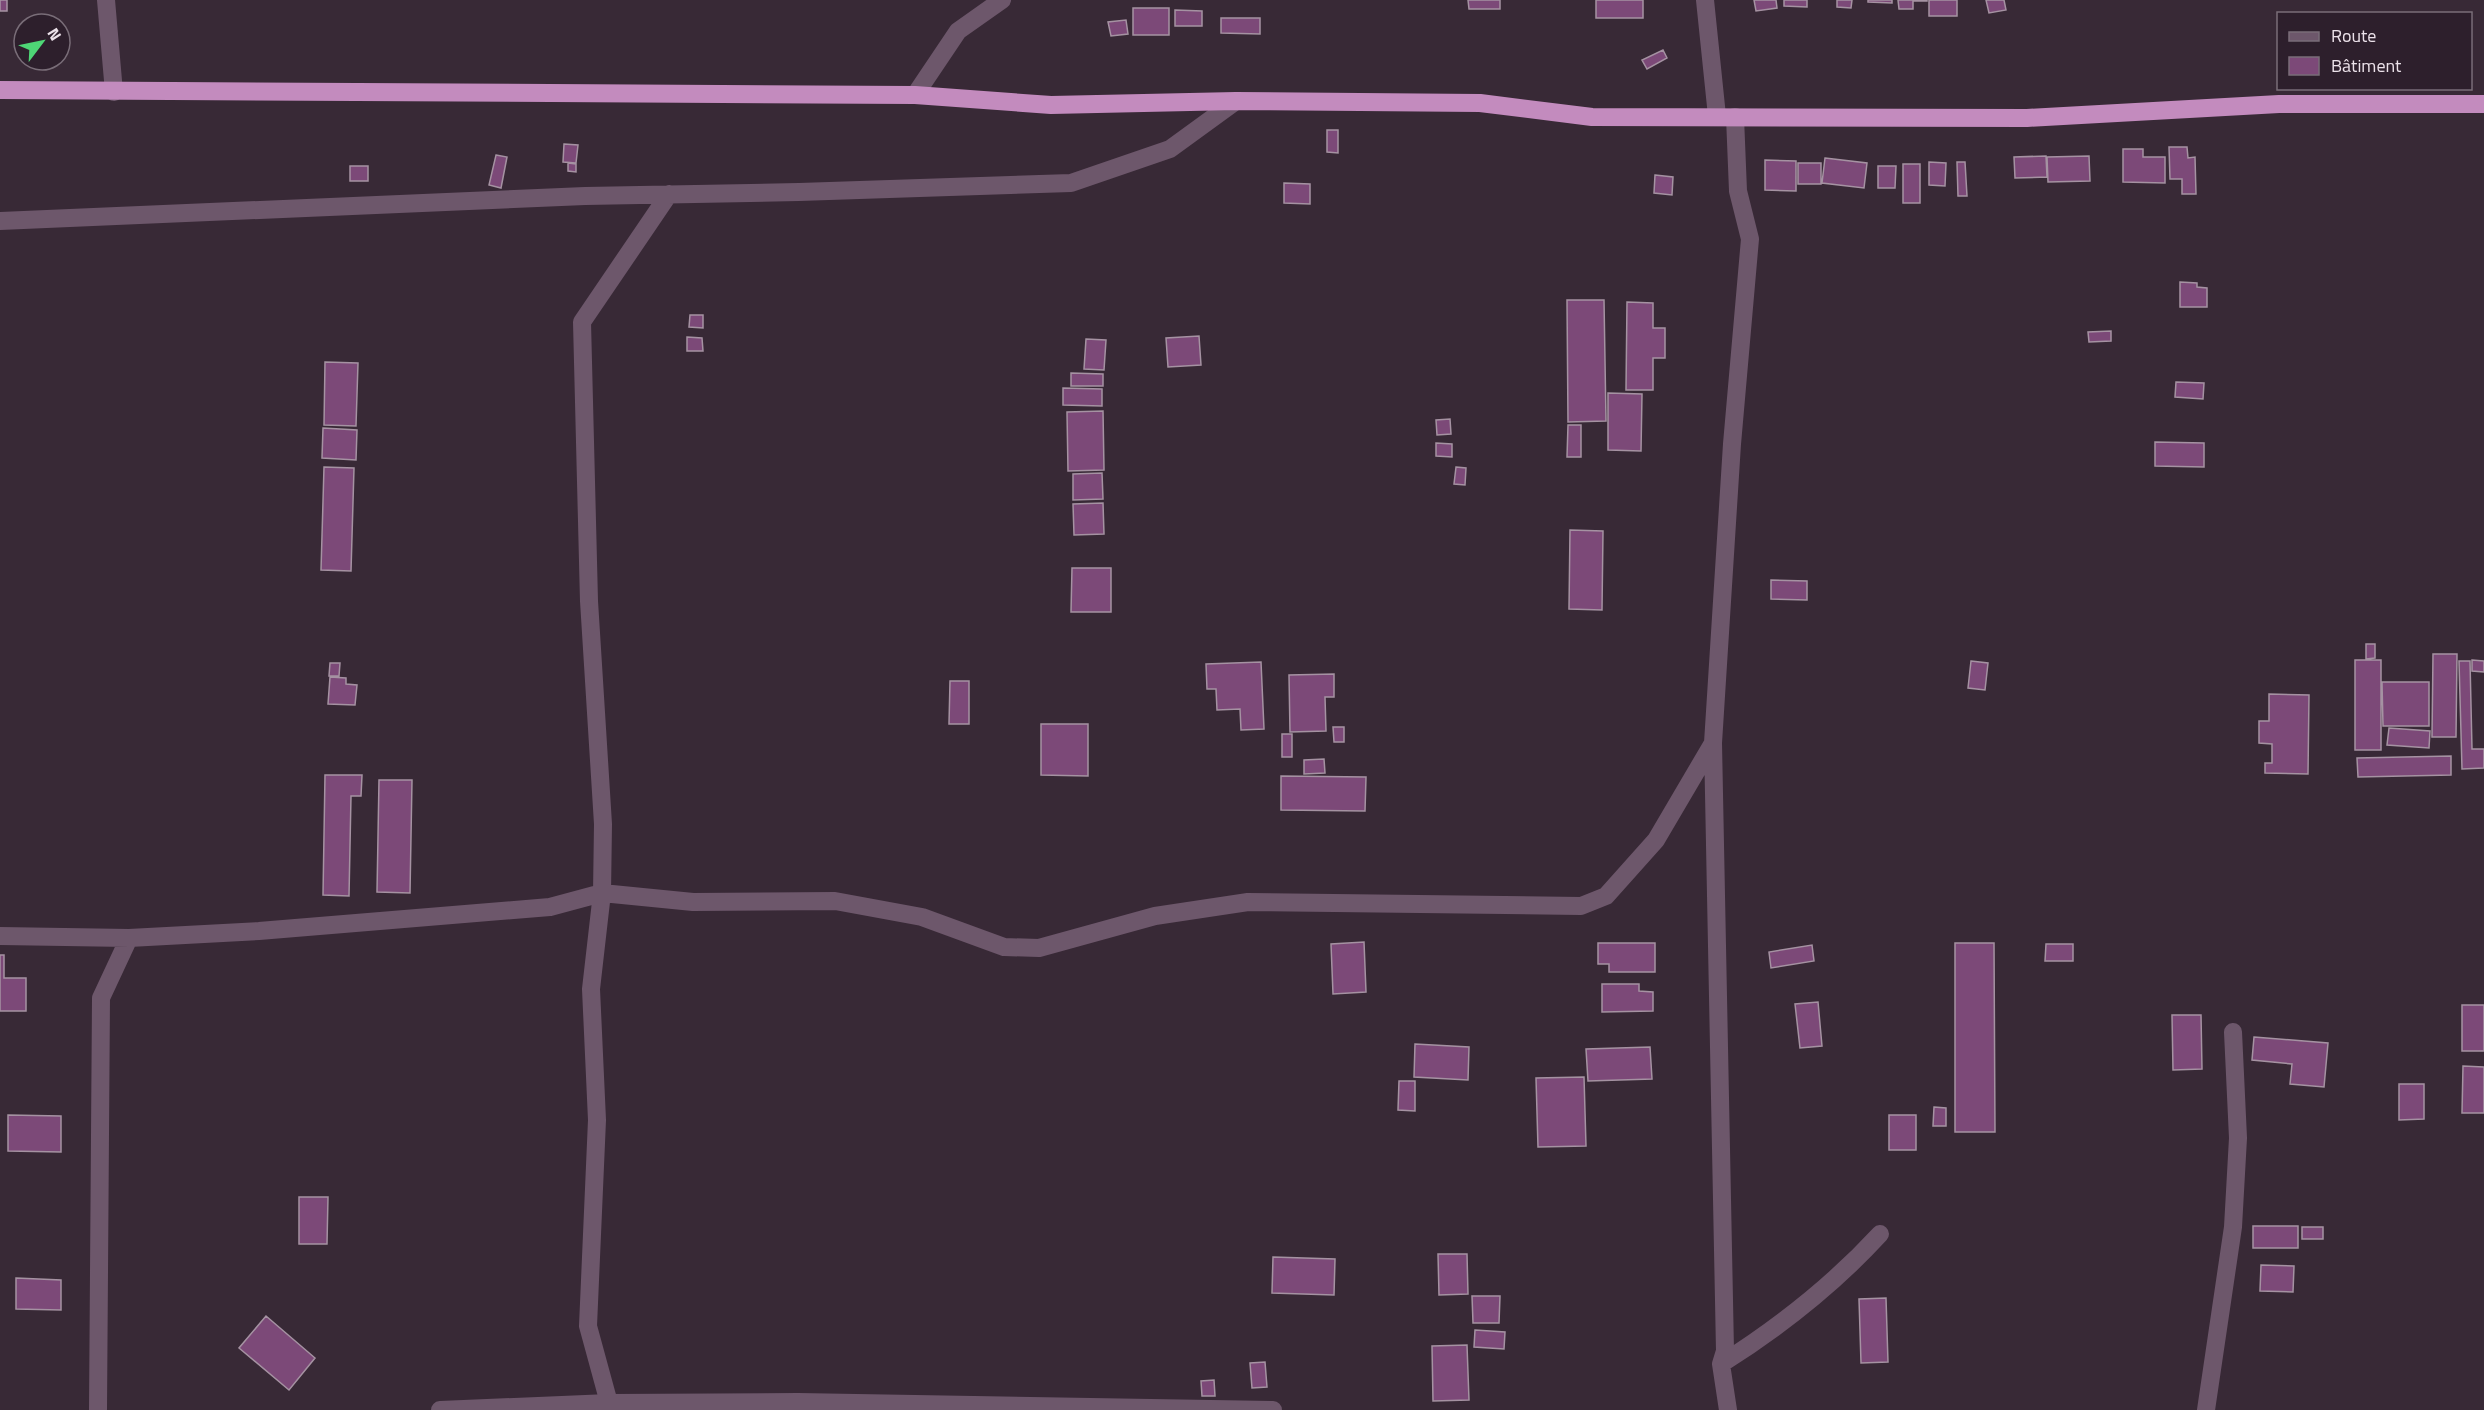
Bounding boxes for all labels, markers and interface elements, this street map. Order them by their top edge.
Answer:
north arrow [12,12,72,72]
legend [2277,12,2472,90]
text: Route [2331,22,2376,49]
text: N [42,23,68,45]
text: Bâtiment [2331,52,2402,79]

